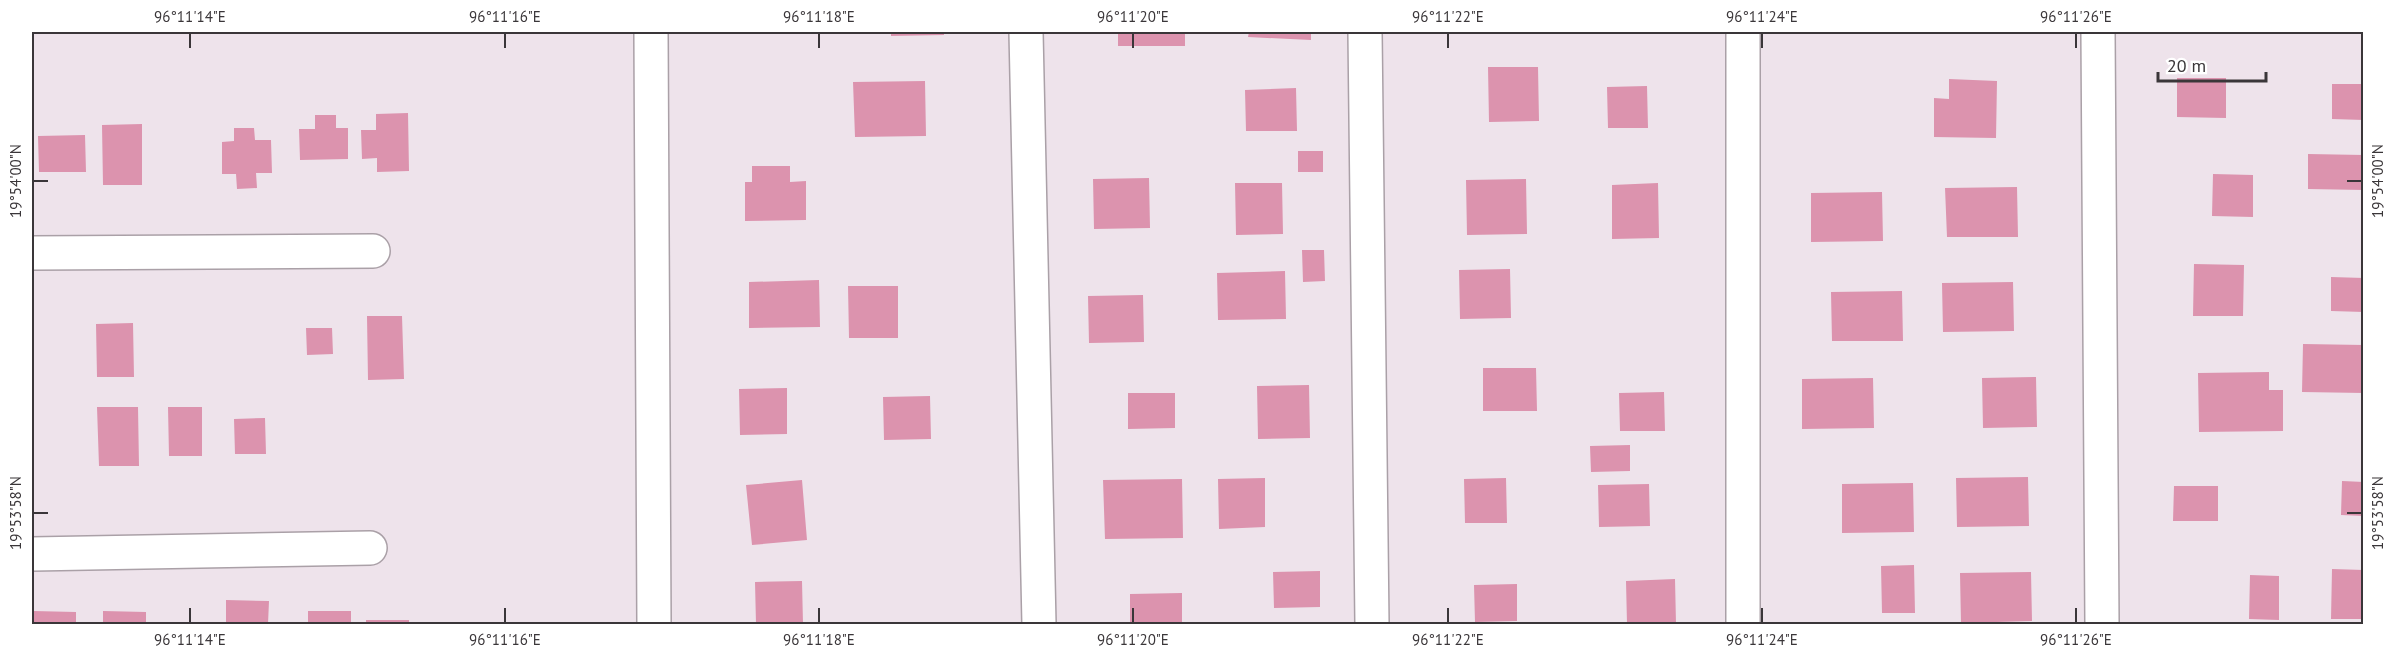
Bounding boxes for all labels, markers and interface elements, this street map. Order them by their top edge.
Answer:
text: 96°11'14"E [154,7,226,26]
text: 96°11'16"E [469,7,541,26]
text: 96°11'18"E [783,7,855,26]
text: 96°11'20"E [1097,7,1169,26]
text: 96°11'22"E [1412,7,1484,26]
text: 96°11'24"E [1726,7,1798,26]
text: 96°11'26"E [2040,7,2112,26]
scale bar [2158,45,2266,83]
text: 20 m [2167,54,2206,77]
text: 19°54'00"N [6,144,25,218]
text: 19°54'00"N [2368,144,2387,218]
text: 19°53'58"N [6,476,25,550]
text: 19°53'58"N [2368,476,2387,550]
text: 96°11'14"E [154,630,226,649]
text: 96°11'16"E [469,630,541,649]
text: 96°11'18"E [783,630,855,649]
text: 96°11'20"E [1097,630,1169,649]
text: 96°11'22"E [1412,630,1484,649]
text: 96°11'24"E [1726,630,1798,649]
text: 96°11'26"E [2040,630,2112,649]

